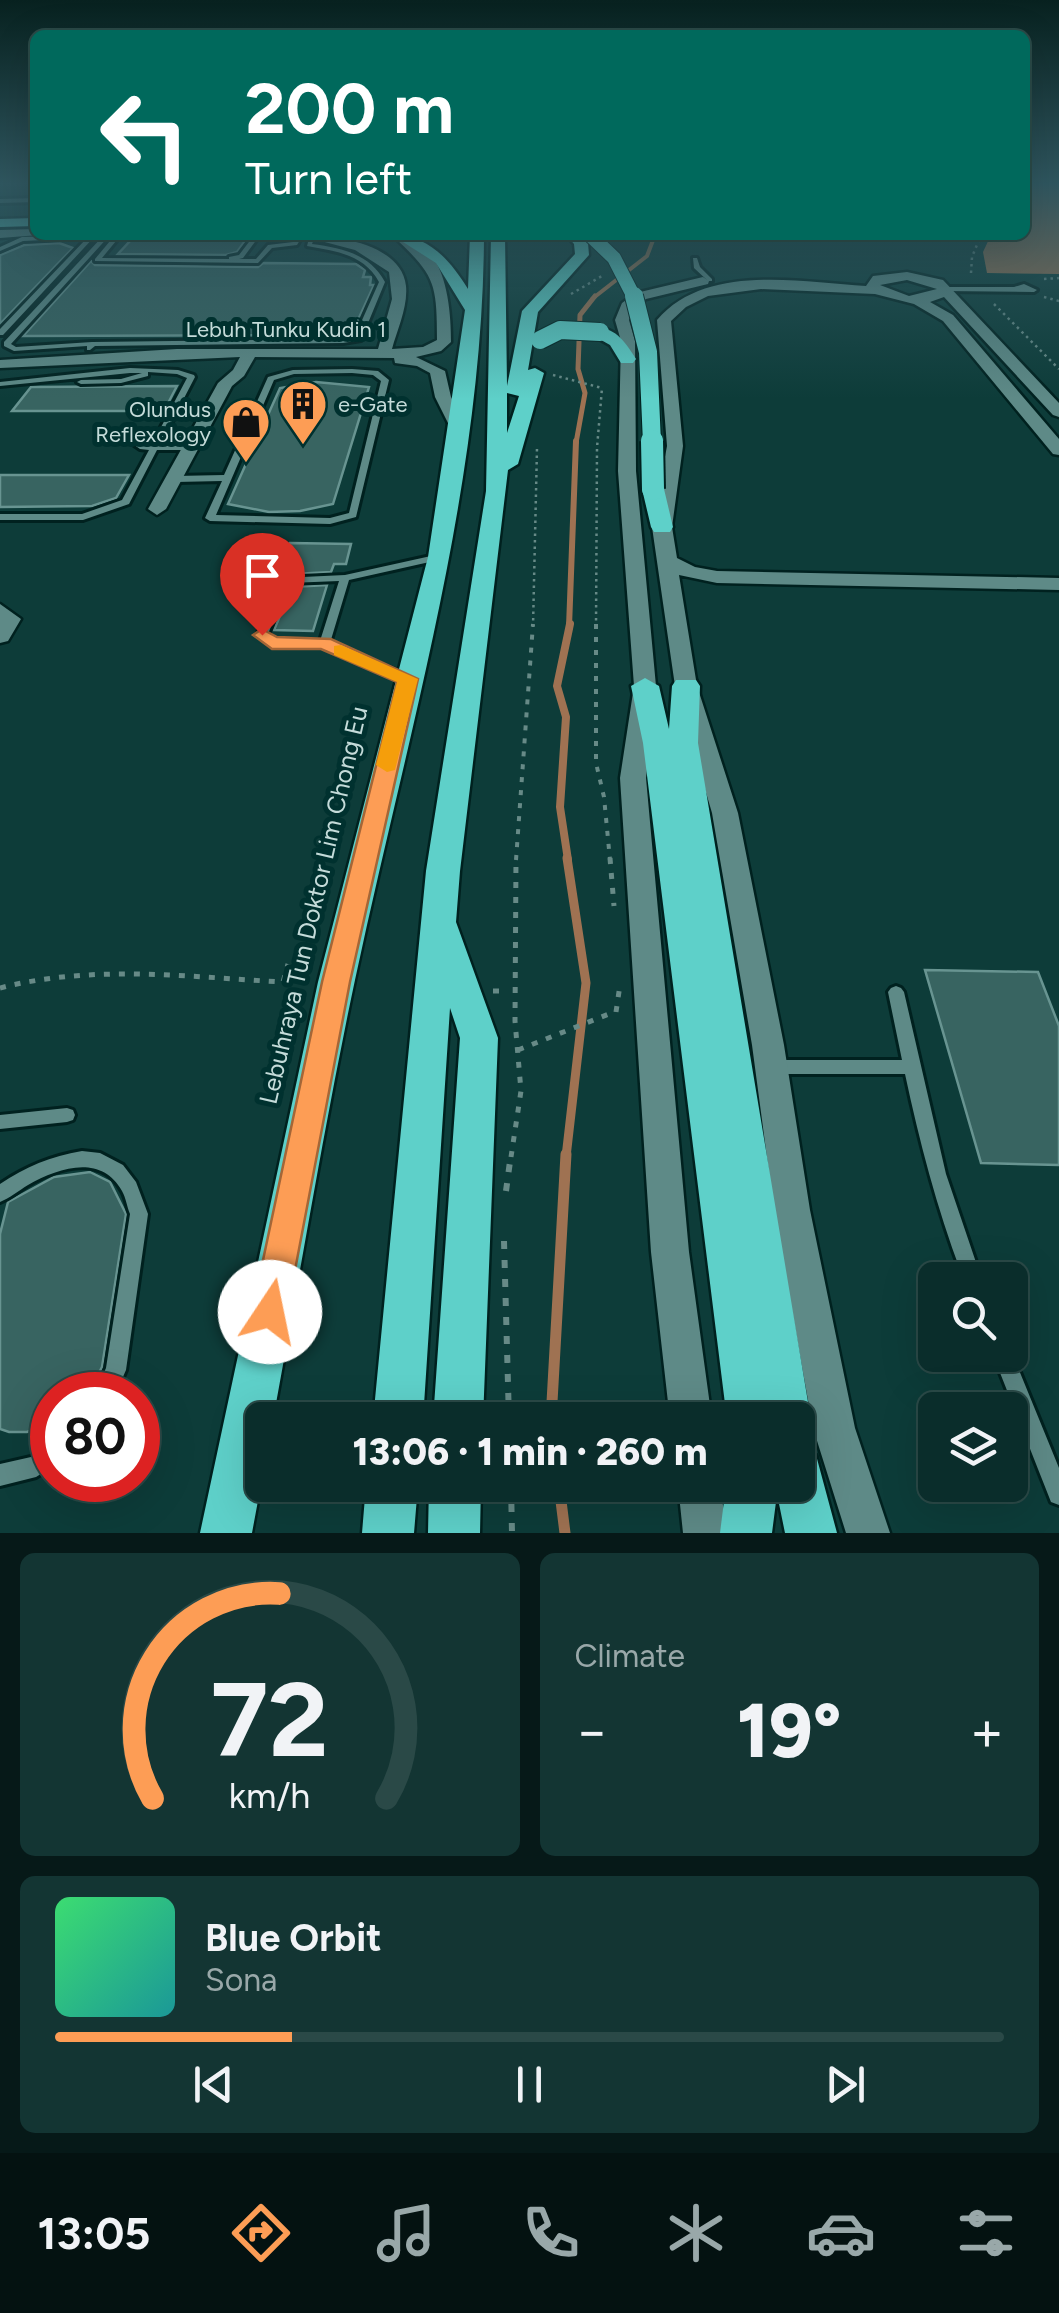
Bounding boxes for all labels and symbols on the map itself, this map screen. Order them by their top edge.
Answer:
street label: Lebuh Tunku Kudin 1 [186,316,386,343]
building icon: e-Gate [277,378,329,446]
place label: e-Gate [338,391,407,418]
place label: Olundus Reflexology [95,396,211,448]
shop icon: Olundus Reflexology [220,396,272,464]
pin [220,533,305,636]
street label: Lebuhraya Tun Doktor Lim Chong Eu [253,703,373,1107]
position arrow [218,1260,322,1364]
speed limit sign: 80 [30,1372,160,1502]

